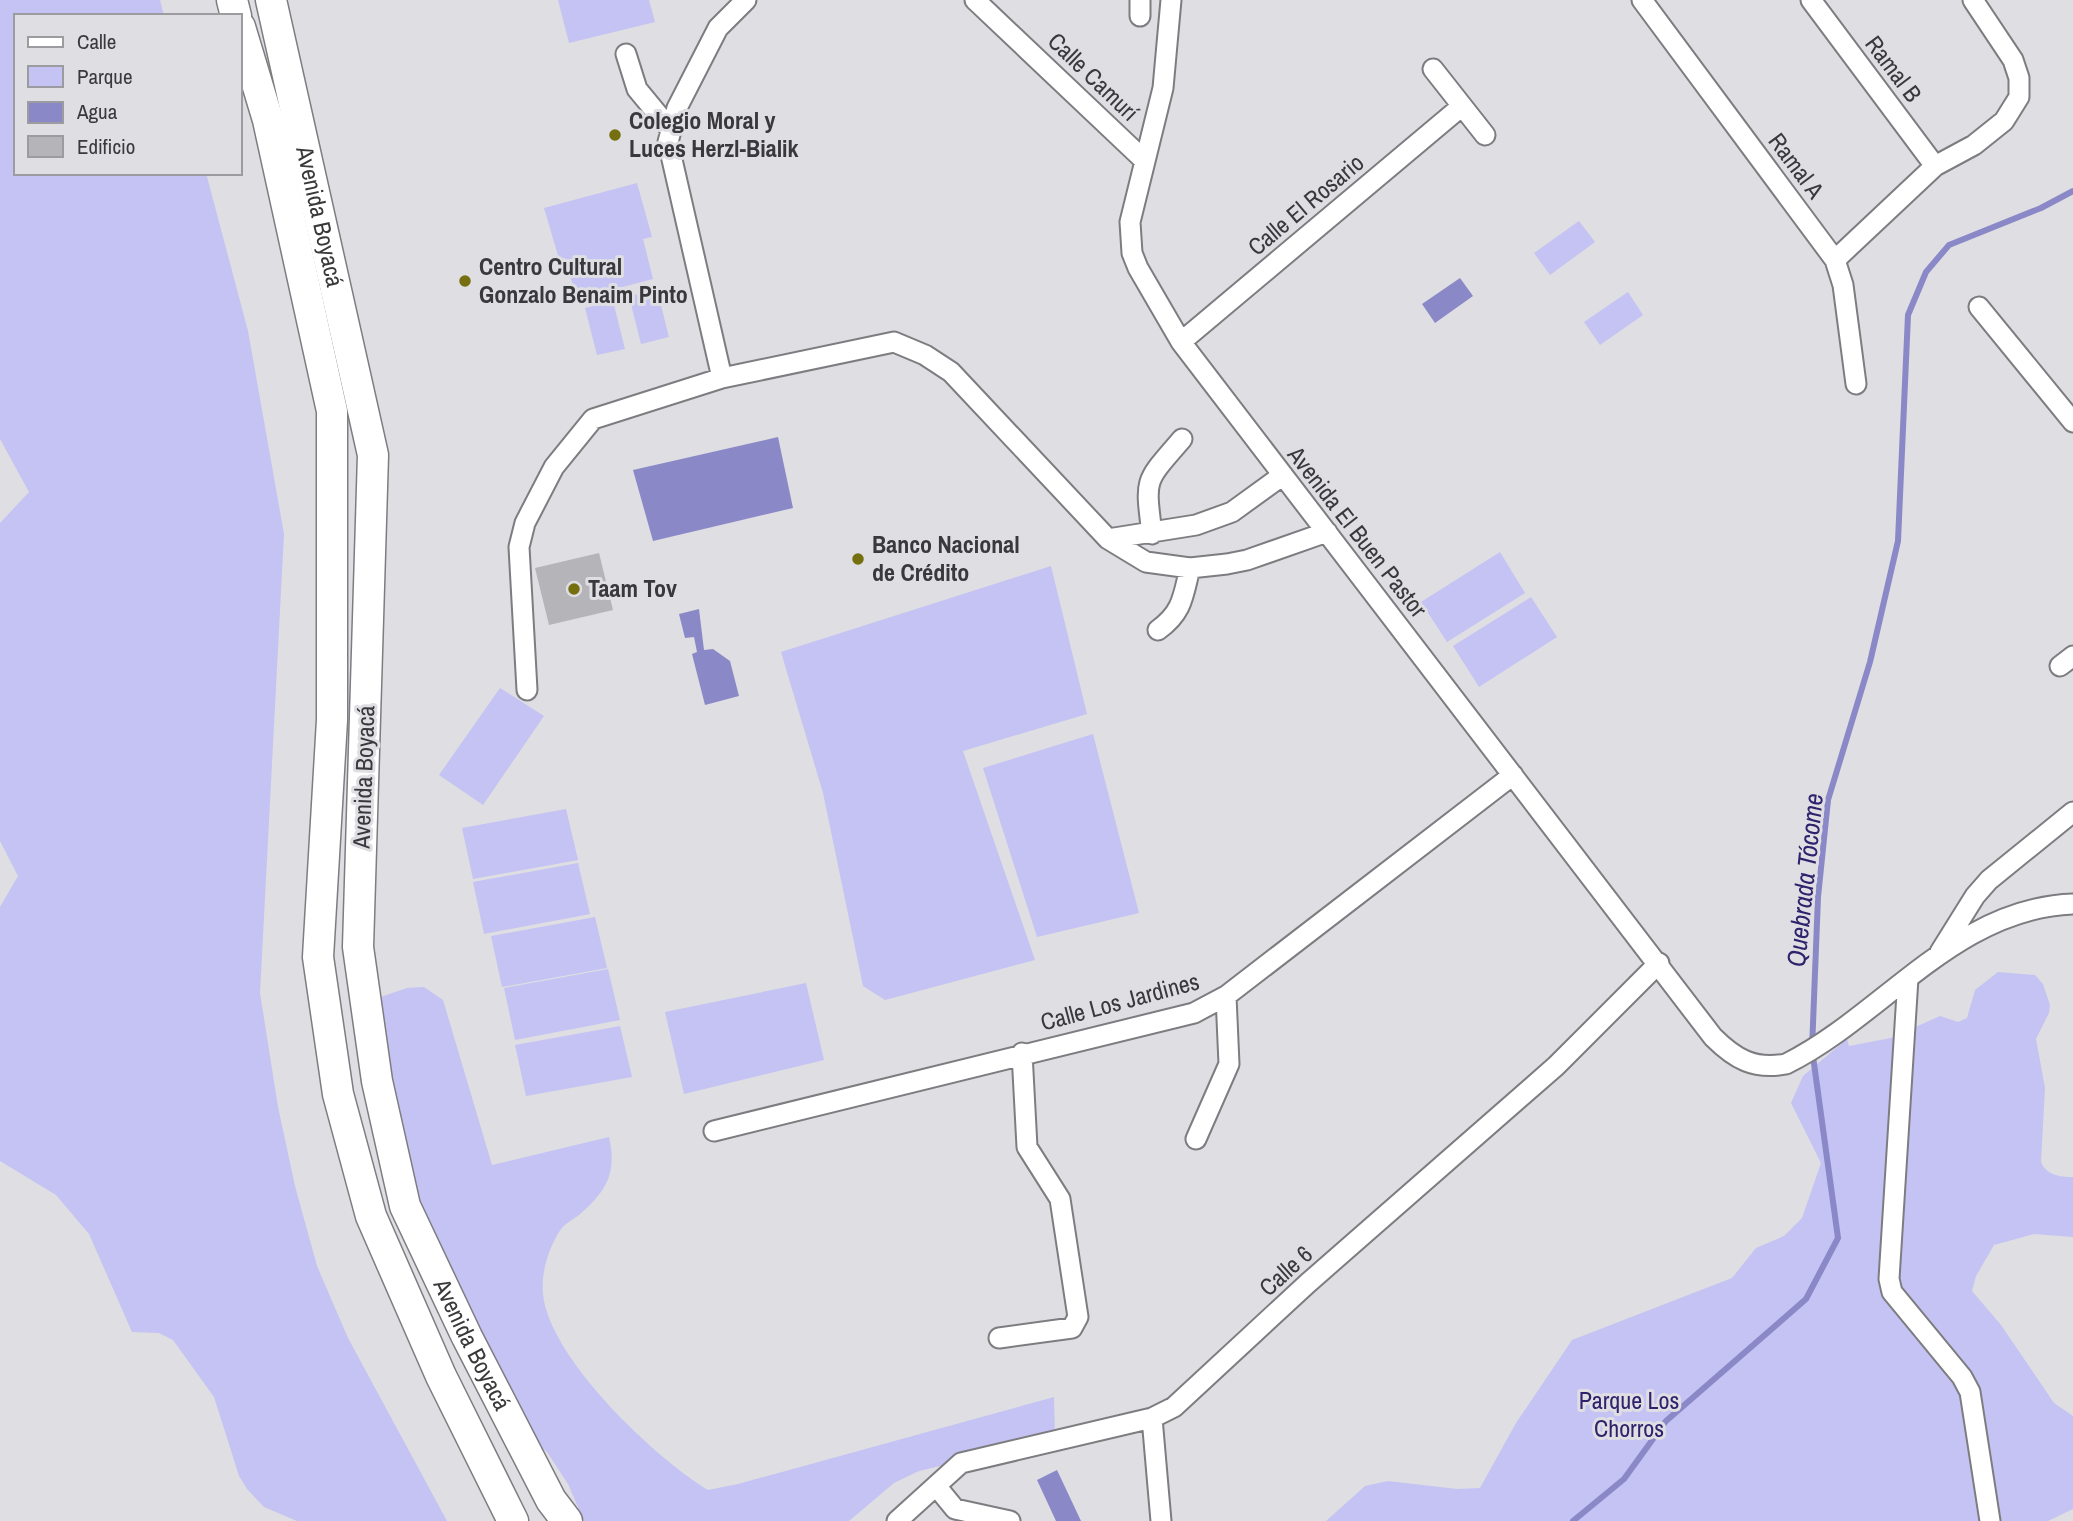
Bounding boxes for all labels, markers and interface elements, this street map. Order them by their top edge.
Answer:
legend [14,14,242,175]
street label: Calle Camurí [1041,25,1146,128]
text: Calle [77,27,116,56]
street label: Ramal B [1858,29,1929,108]
text: Parque [77,62,133,91]
text: Agua [76,97,118,126]
place label: Colegio Moral y Luces Herzl-Bialik [629,104,799,164]
street label: Ramal A [1762,126,1832,205]
marker: Colegio Moral y Luces Herzl-Bialik [607,127,623,143]
text: Edificio [77,132,135,161]
street label: Avenida Boyacá [289,142,352,290]
street label: Calle El Rosario [1241,146,1370,262]
place label: Centro Cultural Gonzalo Benaim Pinto [479,250,688,310]
marker: Centro Cultural Gonzalo Benaim Pinto [457,273,473,289]
street label: Avenida El Buen Pastor [1280,439,1435,624]
place label: Banco Nacional de Crédito [872,528,1020,588]
marker: Banco Nacional de Crédito [850,551,866,567]
place label: Taam Tov [588,572,677,604]
marker: Taam Tov [566,581,582,597]
street label: Avenida Boyacá [344,705,381,850]
water label: Quebrada Tócome [1778,791,1831,969]
street label: Calle Los Jardines [1037,964,1203,1038]
street label: Calle 6 [1252,1238,1319,1303]
street label: Avenida Boyacá [426,1272,519,1416]
park label: Parque Los Chorros [1579,1384,1679,1444]

